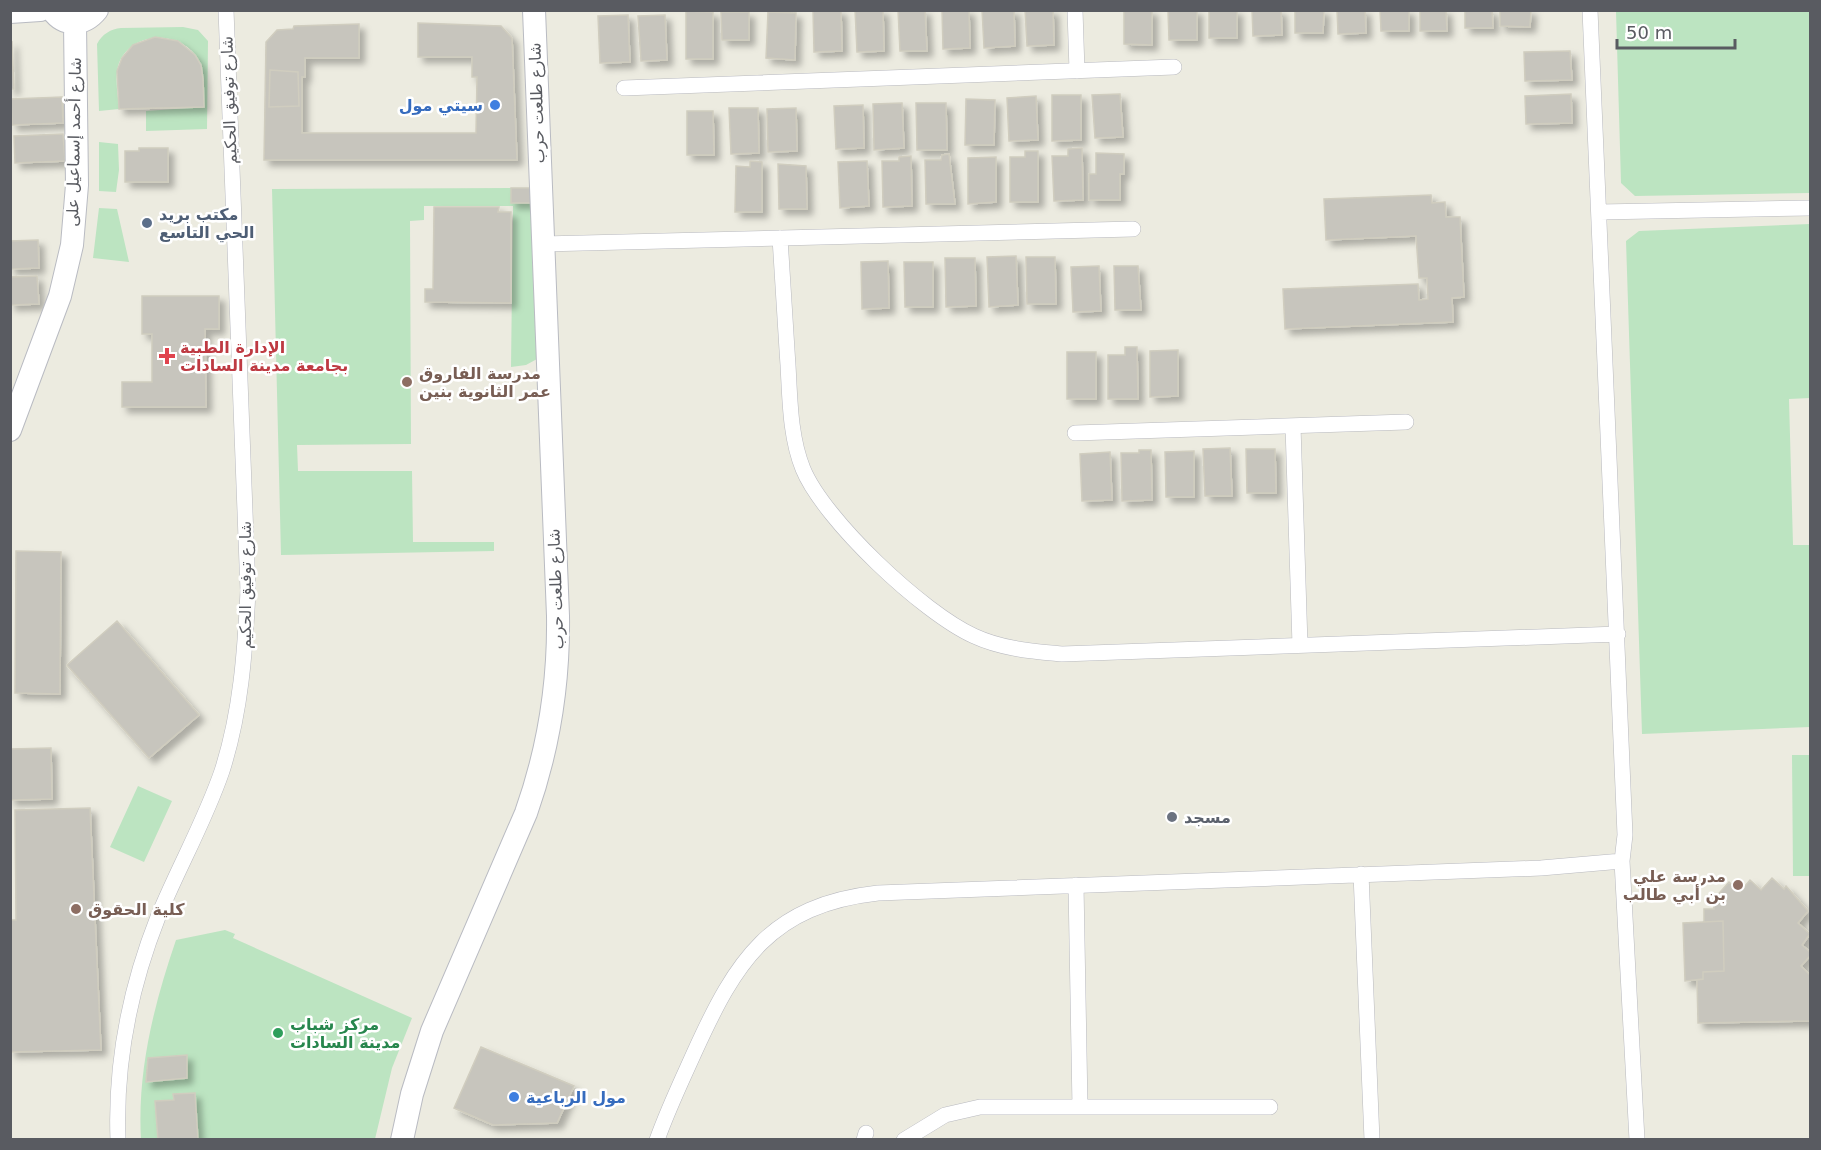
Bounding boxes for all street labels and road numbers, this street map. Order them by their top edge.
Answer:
street label: شارع توفيق الحكيم [217,36,242,164]
street label: شارع طلعت حرب [525,42,550,164]
street label: شارع أحمد إسماعيل على [62,57,86,227]
street label: شارع توفيق الحكيم [236,521,256,649]
street label: شارع طلعت حرب [544,528,569,650]

